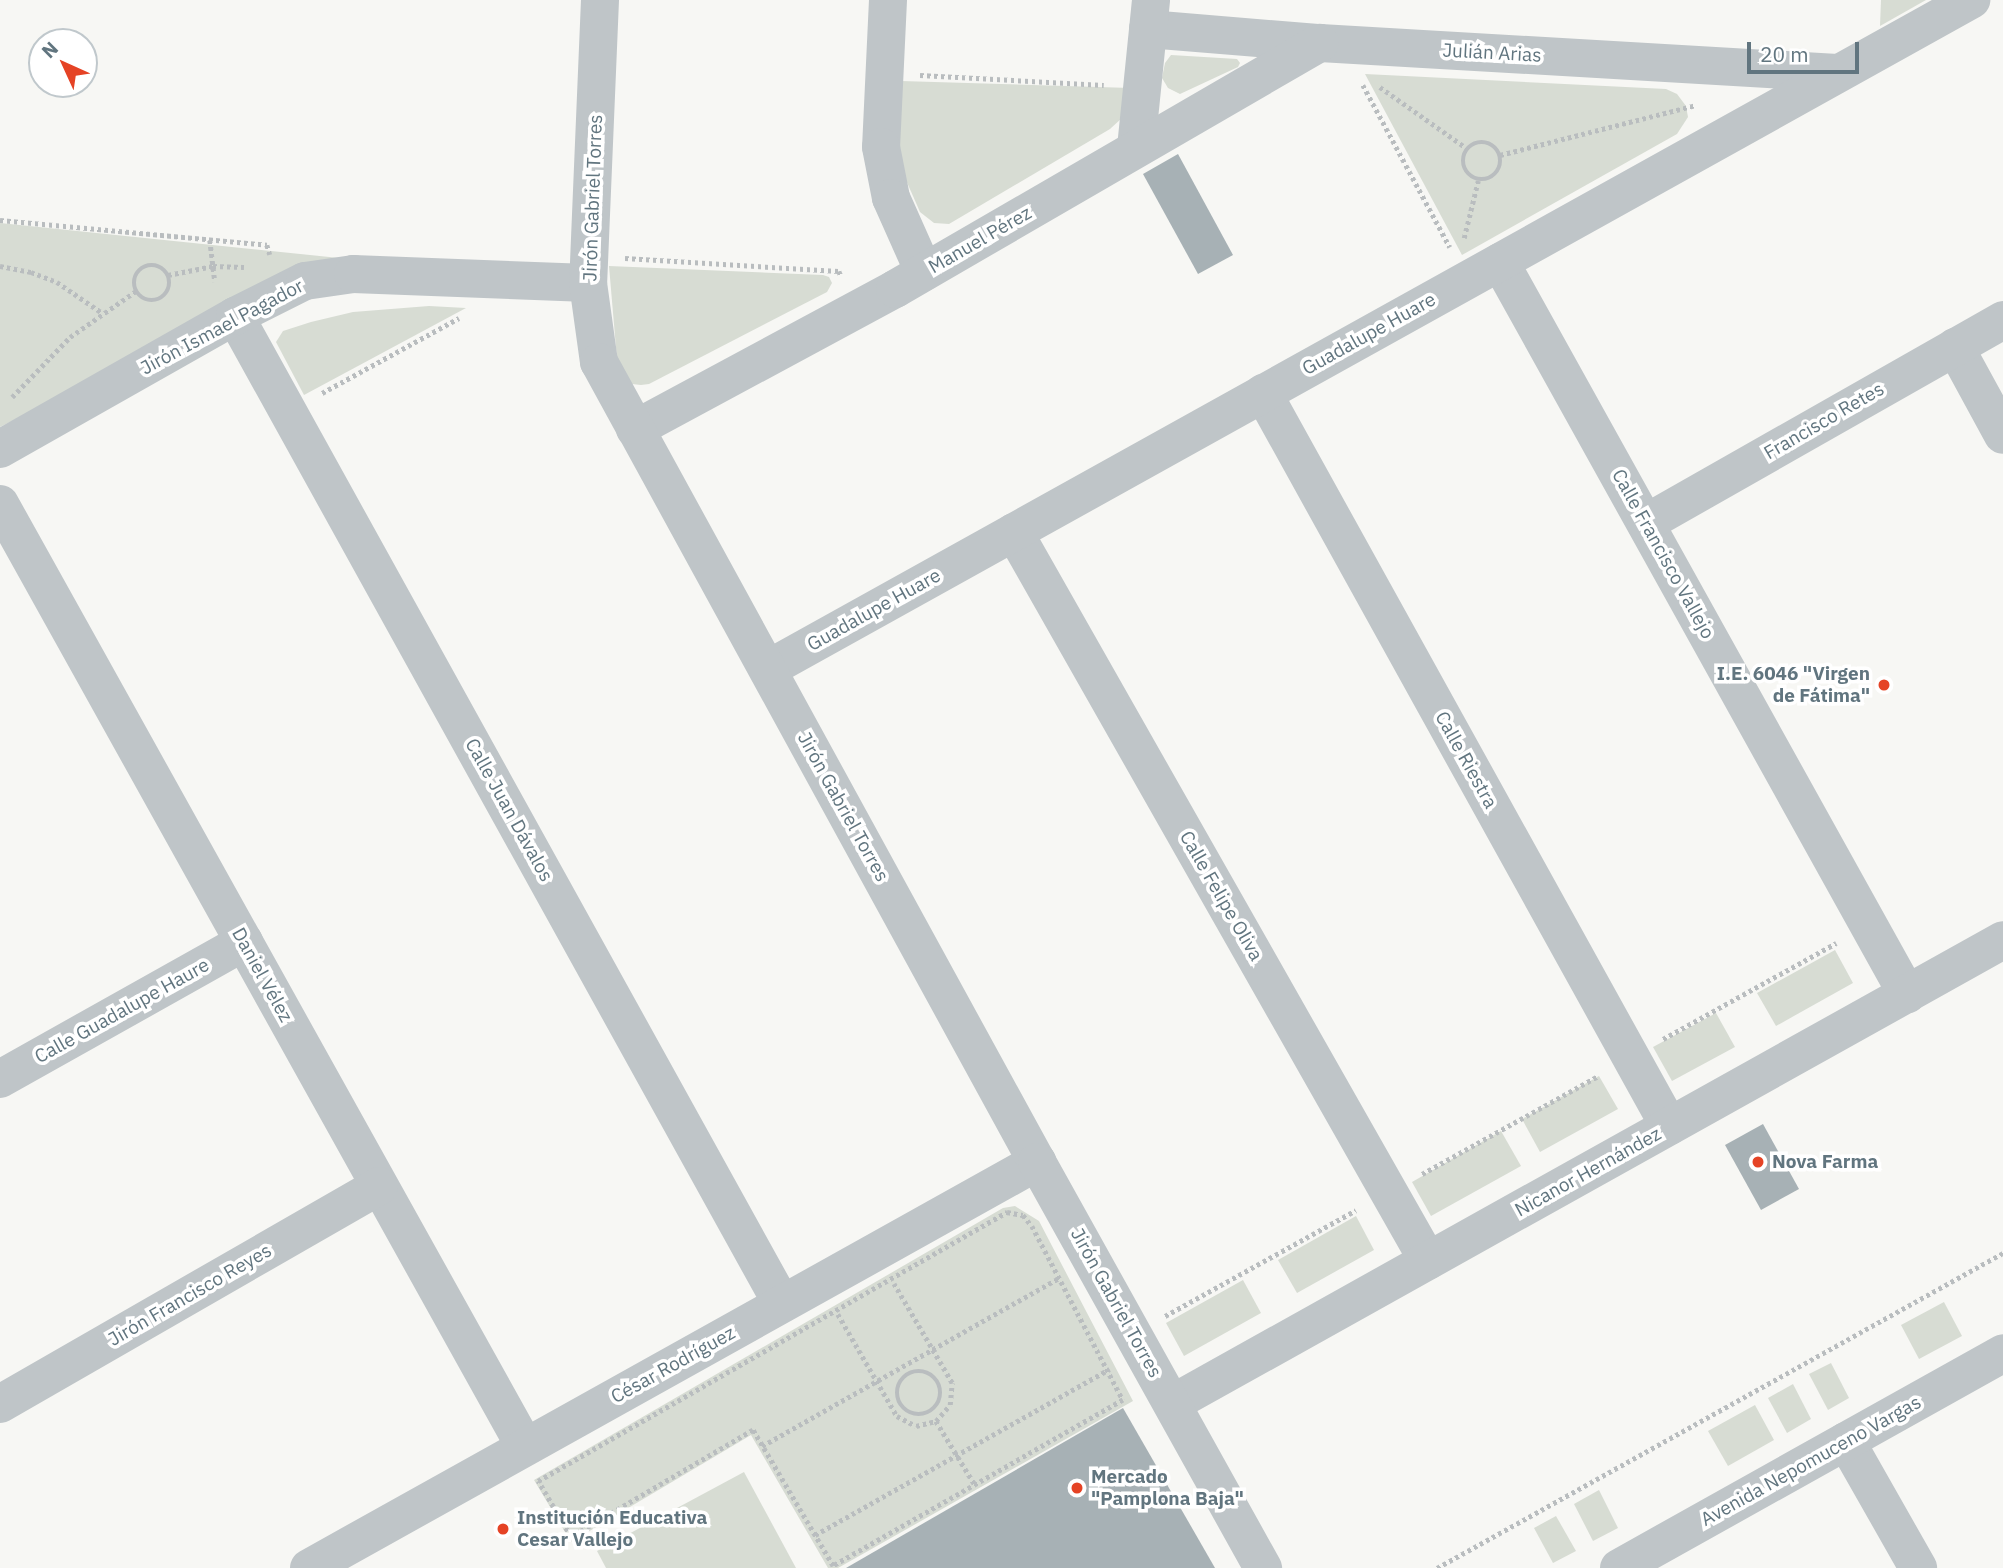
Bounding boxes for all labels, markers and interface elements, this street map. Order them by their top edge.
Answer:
north arrow [28,28,98,98]
scale bar [1751,28,1863,72]
text: N [36,36,63,63]
street label: Julián Arias [1442,39,1542,67]
text: 20 m [1760,40,1809,68]
street label: Jirón Gabriel Torres [579,114,607,282]
street label: Manuel Pérez [925,201,1035,279]
street label: Jirón Ismael Pagador [137,274,307,380]
street label: Guadalupe Huare [1298,288,1440,380]
street label: Francisco Retes [1760,377,1888,465]
street label: Calle Francisco Vallejo [1607,465,1719,643]
street label: Guadalupe Huare [803,564,945,656]
place label: I.E. 6046 "Virgen de Fátima" [1717,663,1870,707]
marker: I.E. 6046 "Virgen de Fátima" [1876,677,1892,693]
street label: Calle Riestra [1430,708,1502,812]
street label: Jirón Gabriel Torres [792,728,894,886]
street label: Calle Juan Dávalos [460,734,558,886]
street label: Calle Felipe Oliva [1175,827,1267,965]
street label: Daniel Vélez [227,924,297,1026]
street label: Calle Guadalupe Haure [31,954,213,1068]
street label: Nicanor Hernández [1511,1122,1665,1222]
place label: Nova Farma [1772,1151,1878,1173]
marker: Nova Farma [1750,1154,1766,1170]
street label: Jirón Gabriel Torres [1065,1224,1167,1382]
street label: Jirón Francisco Reyes [104,1239,276,1351]
street label: César Rodríguez [607,1322,739,1408]
street label: Avenida Nepomuceno Vargas [1697,1391,1925,1531]
place label: Mercado "Pamplona Baja" [1091,1466,1244,1510]
marker: Mercado "Pamplona Baja" [1069,1480,1085,1496]
place label: Institución Educativa Cesar Vallejo [517,1507,707,1551]
marker: Institución Educativa Cesar Vallejo [495,1521,511,1537]

